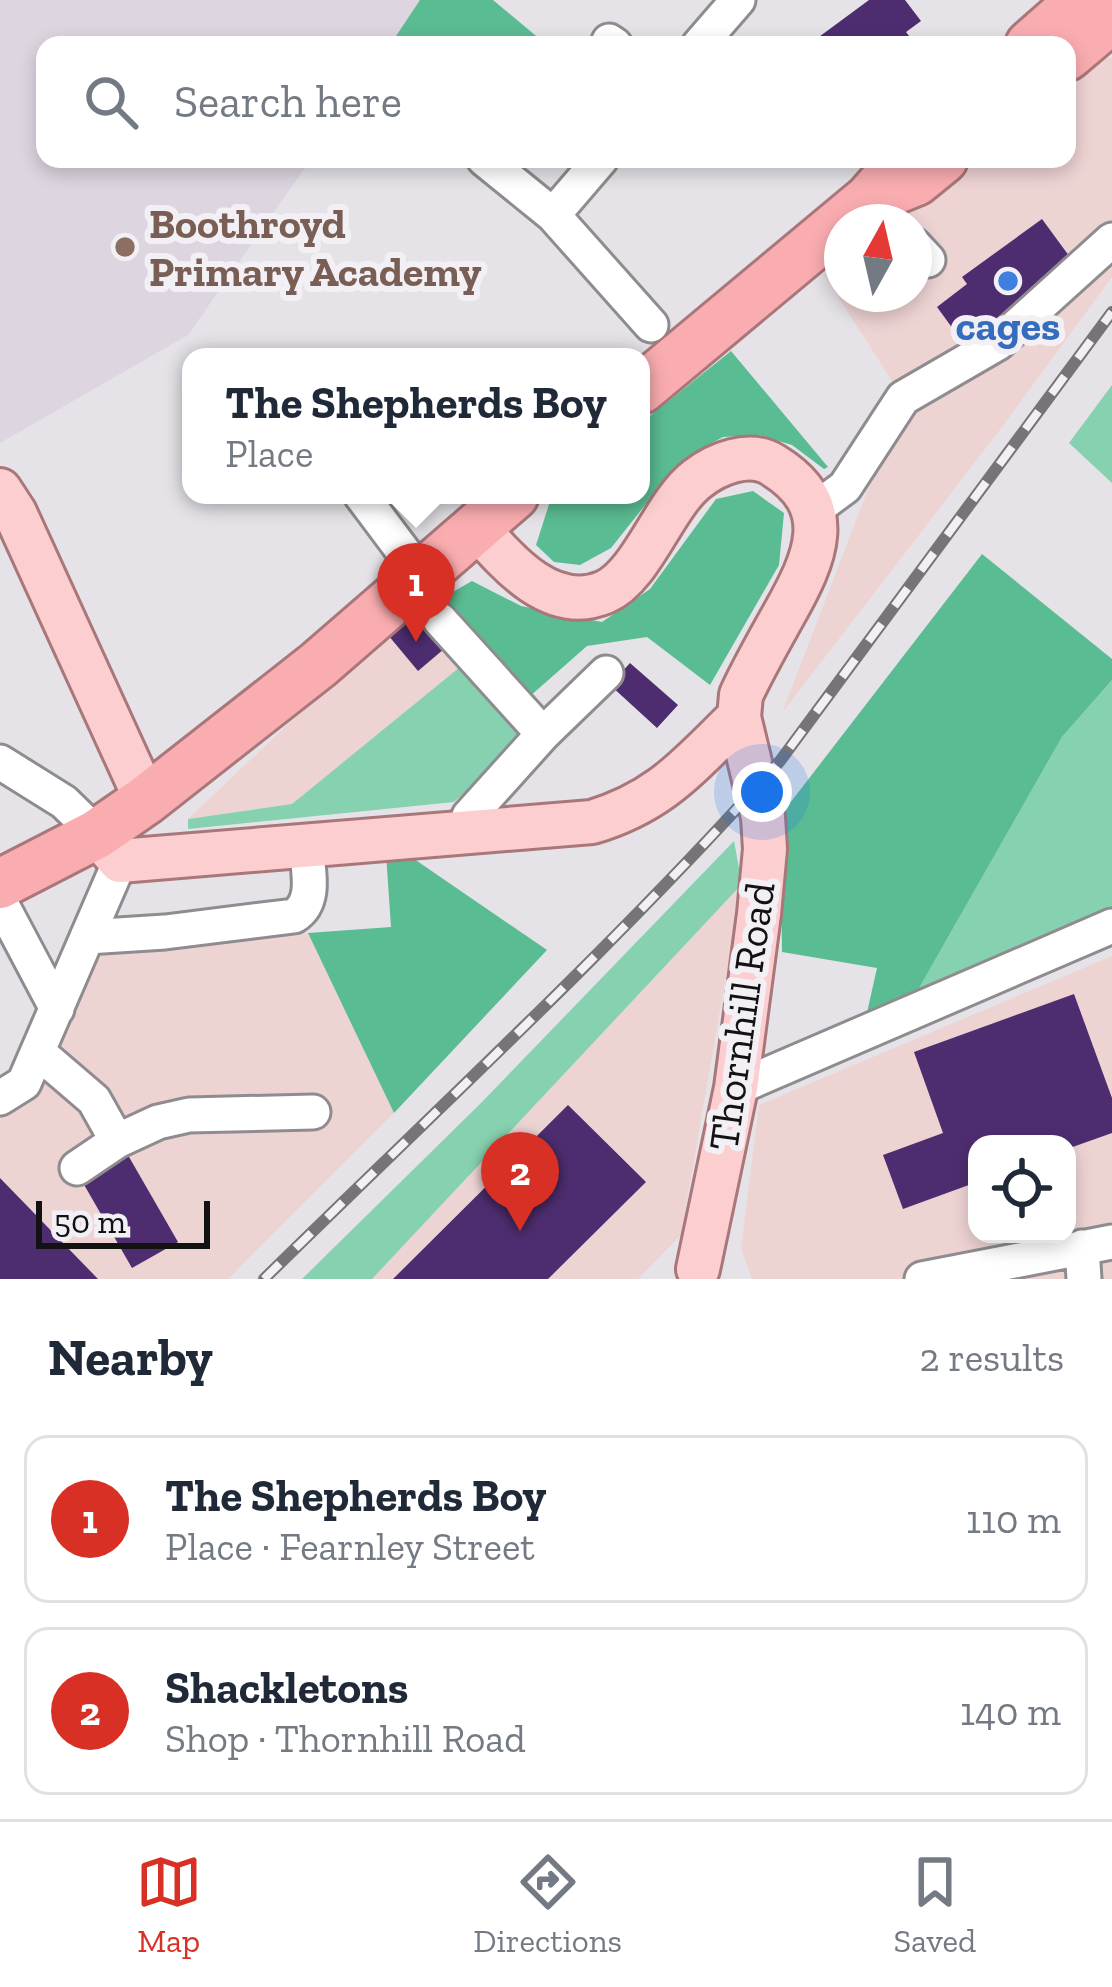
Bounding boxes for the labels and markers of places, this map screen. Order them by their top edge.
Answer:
place label: Boothroyd Primary Academy [149,198,481,297]
marker: Boothroyd Primary Academy [112,234,138,260]
marker: cages [995,268,1021,294]
place label: cages [956,300,1060,351]
pin: 1 [377,543,455,642]
pin: 2 [481,1132,559,1231]

